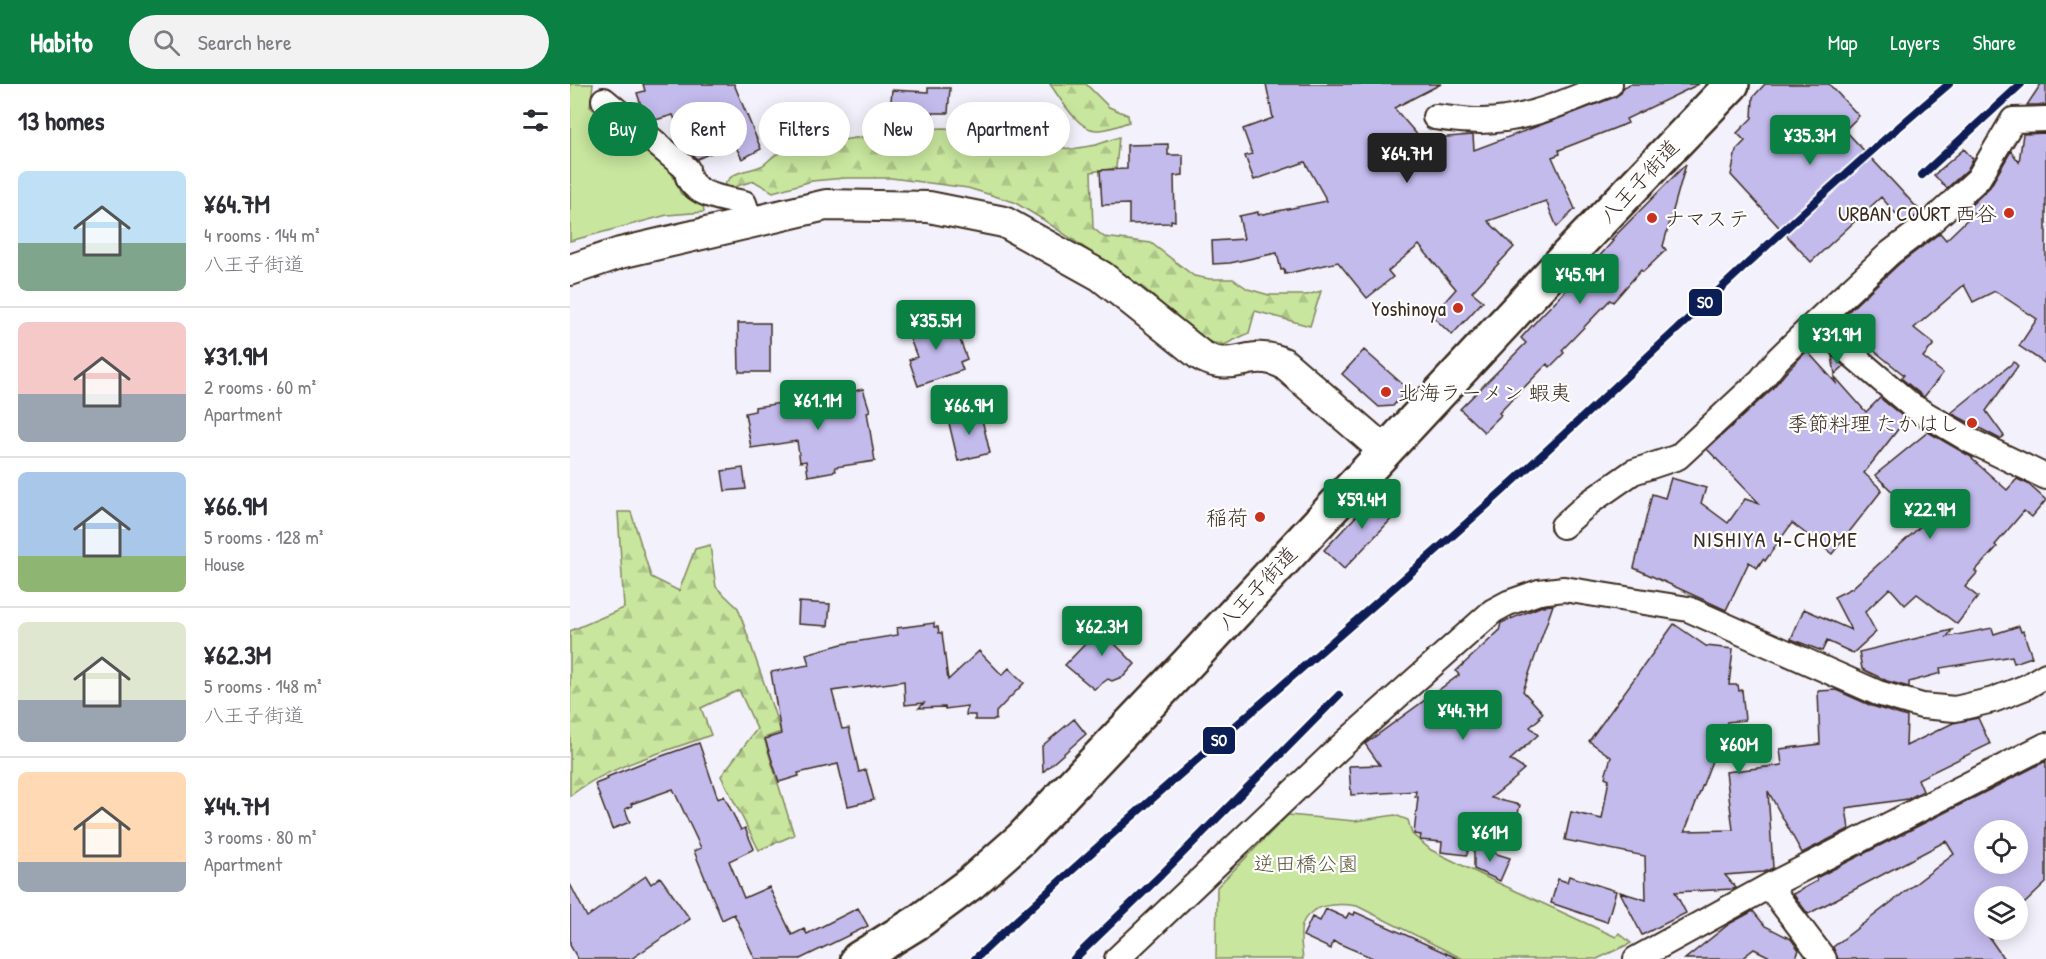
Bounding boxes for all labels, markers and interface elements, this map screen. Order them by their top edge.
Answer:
search box [129,15,549,69]
text: Habito [30,23,93,61]
icon: search [150,26,183,59]
text: Search here [198,27,292,57]
text: Map [1828,28,1857,57]
text: Layers [1890,28,1940,57]
text: Share [1973,28,2016,57]
chip: Buy [588,102,658,156]
chip: Rent [670,102,747,156]
chip: Filters [759,102,850,156]
chip: New [862,102,934,156]
chip: Apartment [946,102,1070,156]
text: 13 homes [18,103,105,138]
icon: filters [519,104,552,137]
pin: ¥35.3M [1761,115,1859,166]
text: ¥35.3M [1784,121,1836,148]
pin: ¥64.7M [1358,133,1456,184]
street label: 八王子街道 [1593,133,1685,229]
text: ¥64.7M [1382,139,1432,166]
text: ¥64.7M [204,186,270,221]
icon: home [66,195,138,267]
place label: URBAN COURT 西谷 [1838,199,1997,228]
place label: ナマステ [1664,204,1749,233]
marker: URBAN COURT 西谷 [2002,206,2016,220]
marker: ナマステ [1645,211,1659,225]
text: 4 rooms · 144 m² [204,221,319,248]
text: 八王子街道 [204,250,304,277]
pin: ¥45.9M [1531,254,1629,305]
text: ¥45.9M [1556,260,1604,287]
line badge: SO [1688,288,1723,317]
text: SO [1697,291,1713,313]
place label: Yoshinoya [1372,294,1446,323]
pin: ¥35.5M [887,300,985,351]
marker: Yoshinoya [1451,301,1465,315]
text: ¥35.5M [910,306,962,333]
pin: ¥31.9M [1788,314,1886,365]
text: ¥31.9M [1812,320,1862,347]
text: ¥31.9M [204,338,268,373]
icon: home [66,346,138,418]
text: 2 rooms · 60 m² [204,373,316,400]
place label: 北海ラーメン 蝦夷 [1398,378,1571,407]
pin: ¥61.1M [769,380,867,431]
pin: ¥66.9M [920,385,1018,436]
marker: 北海ラーメン 蝦夷 [1379,385,1393,399]
text: ¥61.1M [794,386,842,413]
text: ¥66.9M [945,391,993,418]
text: Apartment [204,400,282,427]
place label: 季節料理 たかはし [1787,409,1960,438]
marker: 季節料理 たかはし [1965,416,1979,430]
pin: ¥59.4M [1313,479,1411,530]
text: ¥59.4M [1338,485,1386,512]
text: ¥66.9M [204,488,267,523]
pin: ¥22.9M [1881,489,1979,540]
text: ¥22.9M [1904,495,1956,522]
icon: home [66,496,138,568]
place label: 稲荷 [1206,503,1248,532]
marker: 稲荷 [1253,510,1267,524]
text: 5 rooms · 128 m² [204,523,323,550]
district label: NISHIYA 4-CHOME [1694,524,1859,554]
street label: 八王子街道 [1211,540,1303,636]
text: House [204,550,245,577]
pin: ¥62.3M [1053,606,1151,657]
text: ¥62.3M [1076,612,1128,639]
text: ¥62.3M [204,637,271,672]
icon: home [66,646,138,718]
text: 5 rooms · 148 m² [204,672,322,699]
pin: ¥44.7M [1414,690,1512,741]
text: ¥44.7M [1438,696,1488,723]
text: 八王子街道 [204,701,304,728]
pin: ¥60M [1703,724,1775,775]
line badge: SO [1202,726,1236,755]
text: SO [1211,729,1227,751]
text: ¥60M [1720,730,1758,757]
text: ¥44.7M [204,788,269,823]
icon: home [66,796,138,868]
pin: ¥61M [1454,812,1526,863]
text: ¥61M [1472,818,1508,845]
map controls [1974,820,2028,940]
button: locate [1974,820,2028,874]
text: 3 rooms · 80 m² [204,823,316,850]
park label: 逆田橋公園 [1254,849,1359,878]
text: Apartment [204,850,282,877]
button: layers [1974,886,2028,940]

